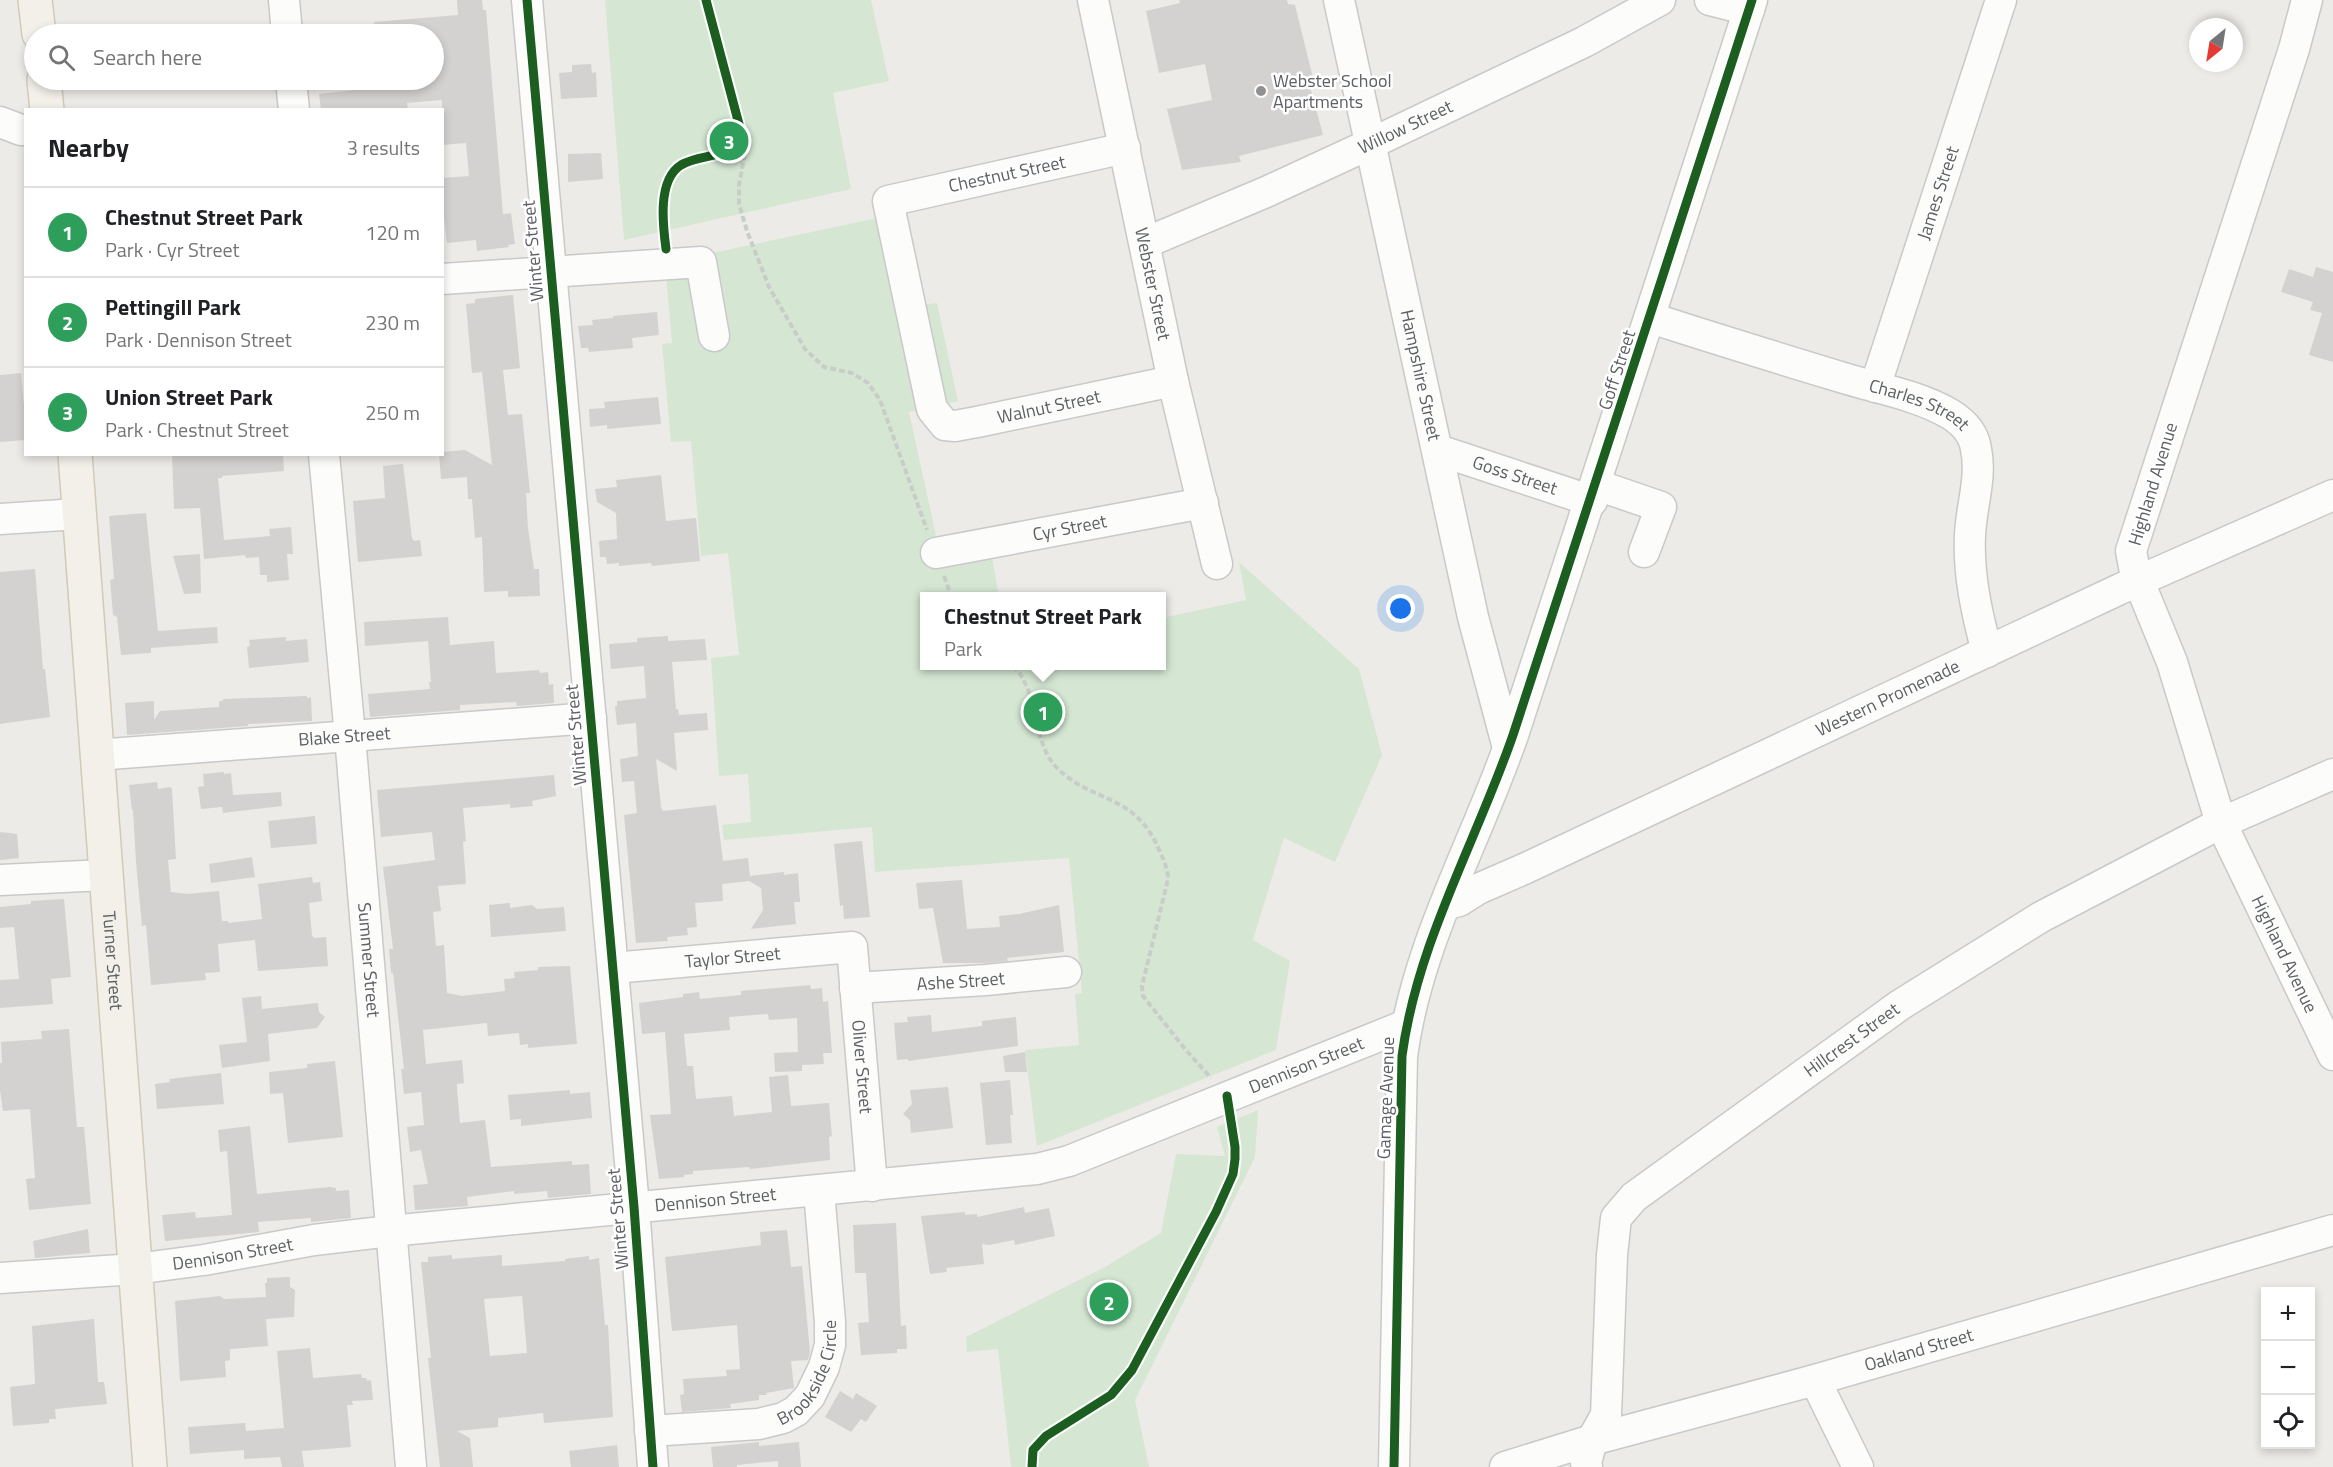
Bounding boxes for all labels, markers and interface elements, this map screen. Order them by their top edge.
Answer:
north arrow [2189,18,2243,72]
search box [24,24,444,90]
text: Search here [93,40,202,74]
icon: search [45,41,78,74]
place label: Webster School Apartments [1273,67,1392,115]
marker: Webster School Apartments [1254,84,1268,98]
street label: Willow Street [1353,92,1458,161]
pin: 3 [710,118,748,164]
text: Nearby [48,128,129,167]
text: 3 results [347,132,420,163]
street label: James Street [1910,142,1966,243]
street label: Chestnut Street [946,148,1069,199]
street label: Winter Street [515,199,550,303]
text: Chestnut Street Park [105,200,303,234]
text: 1 [62,217,73,248]
text: 120 m [365,217,420,248]
street label: Webster Street [1128,225,1178,343]
text: Park · Cyr Street [105,234,240,265]
text: Pettingill Park [105,290,241,324]
text: 2 [62,307,73,338]
text: 230 m [365,307,420,338]
street label: Hampshire Street [1394,307,1448,444]
text: Park · Dennison Street [105,324,292,355]
street label: Goff Street [1591,326,1642,413]
street label: Charles Street [1866,372,1977,437]
text: Union Street Park [105,380,273,414]
street label: Walnut Street [995,382,1104,430]
text: 3 [62,397,73,428]
text: 250 m [365,397,420,428]
text: Park · Chestnut Street [105,414,289,445]
street label: Highland Avenue [2121,419,2184,549]
street label: Goss Street [1469,448,1562,502]
street label: Cyr Street [1030,507,1110,548]
popup [920,592,1166,670]
your location [1386,594,1415,623]
text: Chestnut Street Park [944,599,1142,633]
text: Park [944,633,982,664]
street label: Western Promenade [1811,652,1964,743]
street label: Winter Street [558,683,593,787]
pin: 1 [1024,690,1062,734]
street label: Blake Street [297,719,392,753]
street label: Highland Avenue [2245,890,2325,1017]
street label: Summer Street [351,901,387,1019]
street label: Turner Street [96,910,130,1012]
street label: Taylor Street [684,939,782,975]
street label: Ashe Street [916,964,1007,997]
street label: Hillcrest Street [1798,995,1905,1083]
street label: Oliver Street [845,1019,880,1115]
street label: Dennison Street [1244,1029,1368,1100]
street label: Gamage Avenue [1370,1036,1401,1160]
street label: Winter Street [600,1167,635,1271]
street label: Dennison Street [653,1180,778,1219]
street label: Dennison Street [171,1230,296,1277]
pin: 2 [1090,1280,1128,1324]
map controls [2261,1287,2315,1449]
button: + [2261,1287,2315,1341]
street label: Brookside Circle [772,1320,843,1432]
street label: Oakland Street [1861,1321,1977,1378]
button: − [2261,1341,2315,1395]
button: locate [2261,1395,2315,1449]

